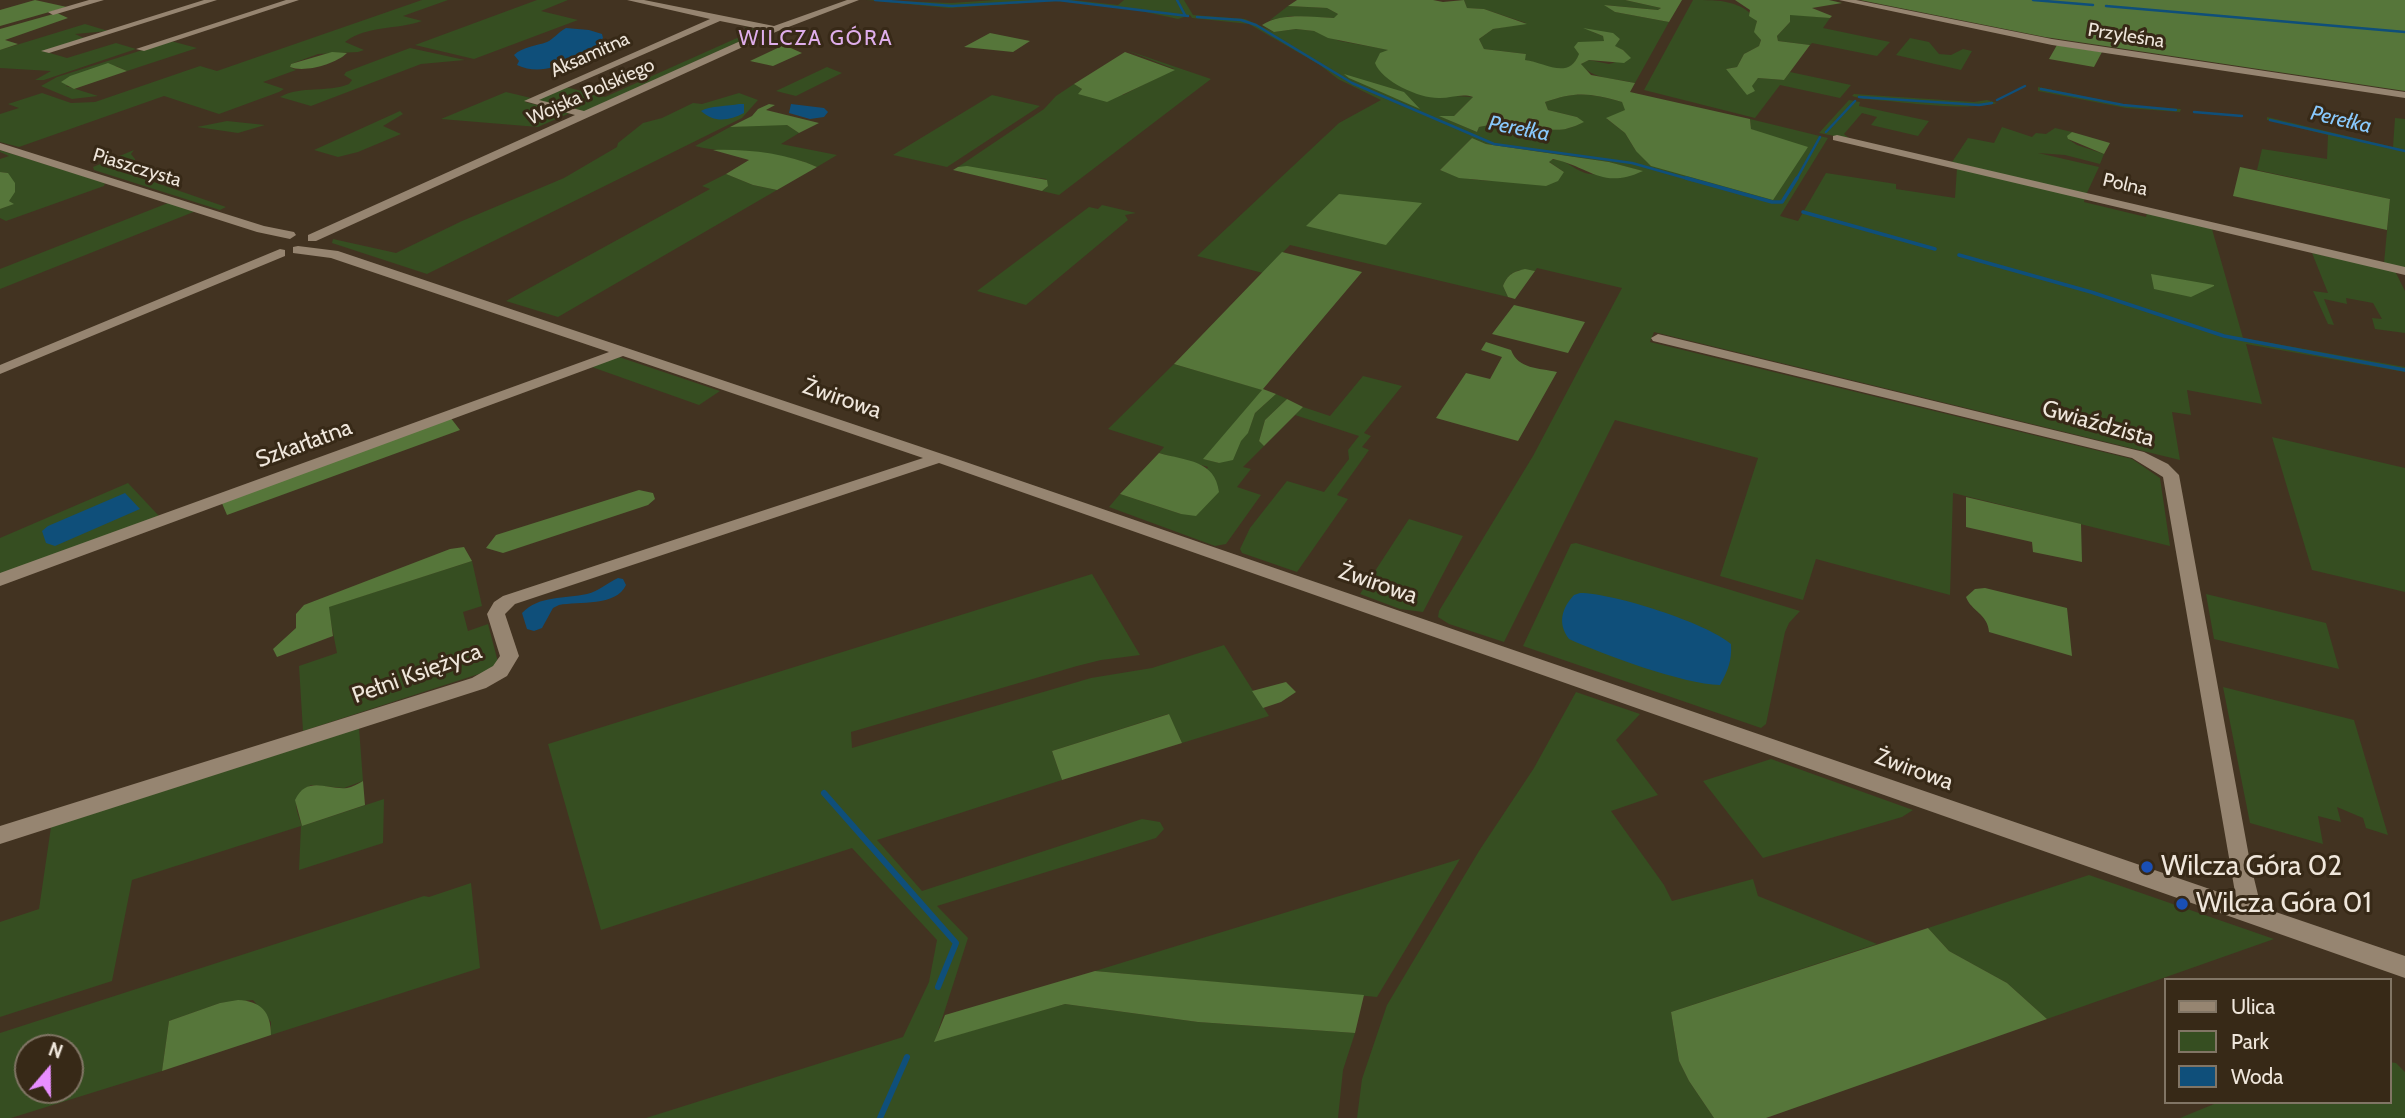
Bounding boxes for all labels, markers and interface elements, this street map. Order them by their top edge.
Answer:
street label: Przyleśna [2086,19,2166,53]
district label: WILCZA GÓRA [740,26,892,52]
street label: Aksamitna [547,27,633,83]
street label: Wojska Polskiego [524,54,658,130]
water label: Perełka [2308,101,2374,139]
water label: Perełka [1486,111,1552,147]
street label: Piaszczysta [90,144,184,192]
street label: Polna [2100,169,2150,201]
street label: Żwirowa [799,373,885,425]
street label: Gwiaździsta [2039,395,2157,453]
street label: Szkarłatna [252,414,356,474]
street label: Żwirowa [1335,558,1421,610]
street label: Pełni Księżyca [348,638,486,710]
street label: Żwirowa [1871,743,1957,797]
place label: Wilcza Góra 02 [2161,850,2342,884]
marker: Wilcza Góra 02 [2139,859,2155,875]
place label: Wilcza Góra 01 [2196,887,2372,921]
marker: Wilcza Góra 01 [2174,896,2190,912]
legend [2164,978,2391,1104]
text: Ulica [2231,994,2275,1019]
text: Park [2231,1029,2269,1054]
north arrow [14,1034,84,1104]
text: N [45,1038,66,1064]
text: Woda [2231,1064,2283,1089]

